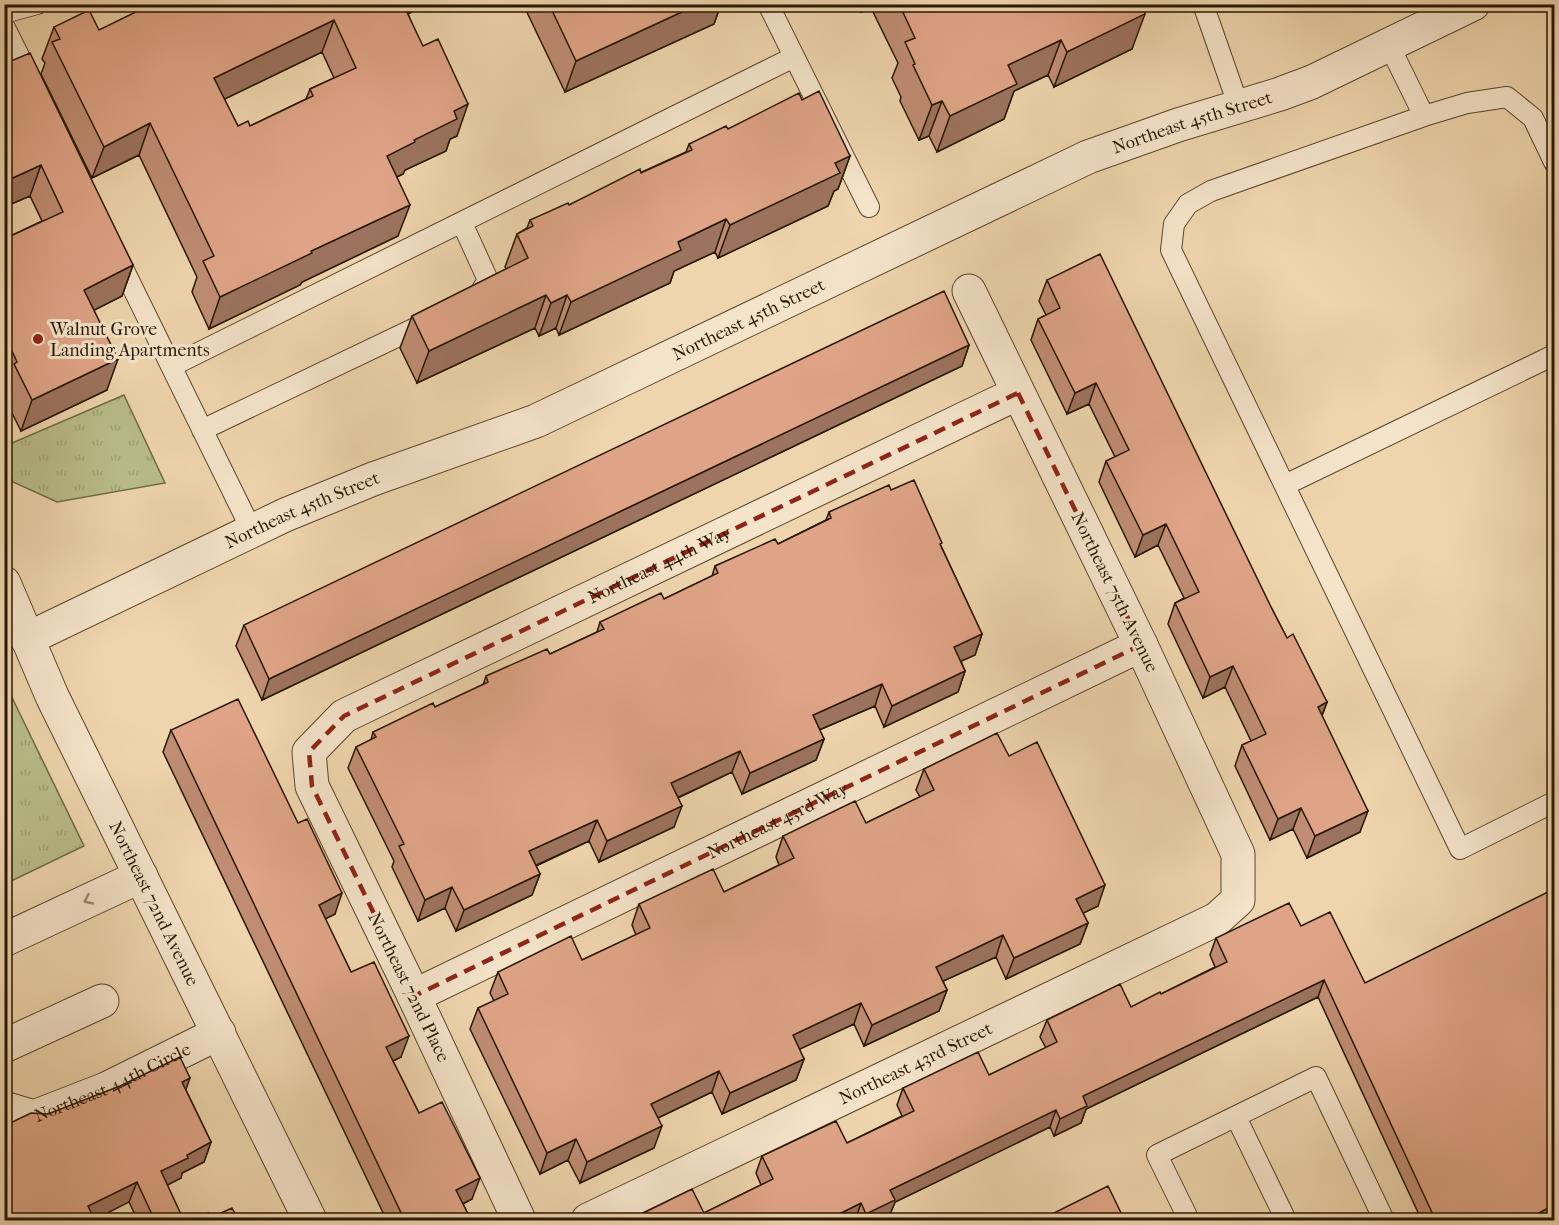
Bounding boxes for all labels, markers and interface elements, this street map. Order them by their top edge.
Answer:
street label: Northeast 45th Street [1110,87,1275,159]
street label: Northeast 45th Street [669,274,829,365]
place label: Walnut Grove Landing Apartments [49,319,210,361]
marker: Walnut Grove Landing Apartments [31,332,45,346]
street label: Northeast 45th Street [222,467,383,553]
street label: Northeast 75th Avenue [1067,509,1163,676]
street label: Northeast 44th Way [585,521,736,609]
street label: Northeast 43rd Way [704,777,853,864]
street label: Northeast 72nd Avenue [104,818,203,989]
one-way arrow [83,893,94,905]
street label: Northeast 72nd Place [363,909,454,1065]
street label: Northeast 43rd Street [836,1018,996,1109]
street label: Northeast 44th Circle [31,1039,194,1127]

